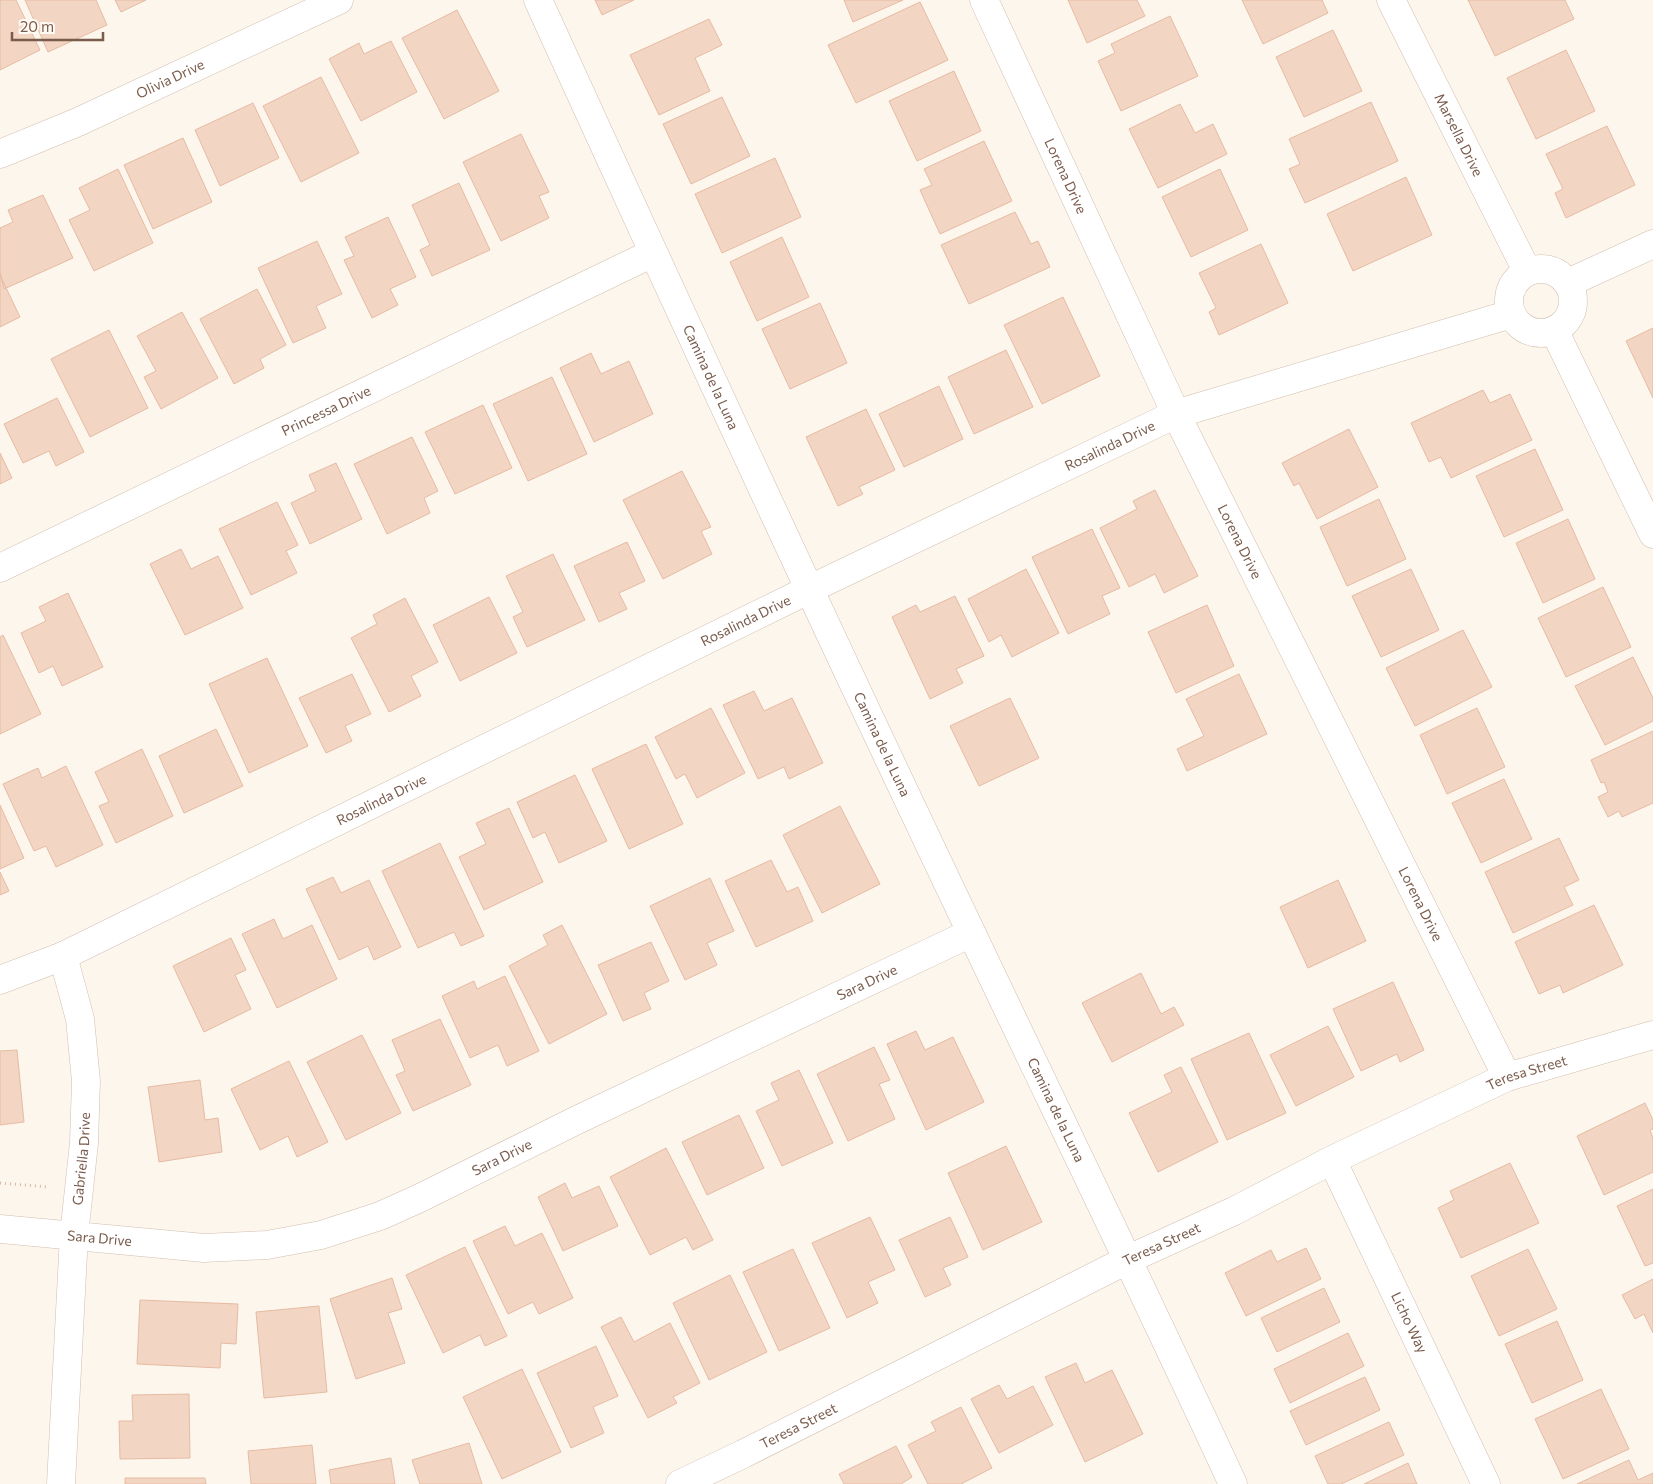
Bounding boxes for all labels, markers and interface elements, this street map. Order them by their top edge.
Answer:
scale bar [12,10,104,42]
text: 20 m [20,17,54,35]
street label: Olivia Drive [133,55,207,102]
street label: Marsella Drive [1431,90,1487,179]
street label: Lorena Drive [1041,135,1091,216]
street label: Camina de la Luna [680,322,743,432]
street label: Princessa Drive [278,382,373,439]
street label: Rosalinda Drive [1062,416,1157,474]
street label: Lorena Drive [1214,501,1266,581]
street label: Rosalinda Drive [698,591,793,649]
street label: Camina de la Luna [851,689,914,799]
street label: Rosalinda Drive [333,770,429,828]
street label: Lorena Drive [1395,864,1447,944]
street label: Sara Drive [834,960,900,1004]
street label: Teresa Street [1483,1051,1569,1094]
street label: Camina de la Luna [1024,1055,1089,1165]
street label: Gabriella Drive [68,1112,93,1206]
street label: Sara Drive [469,1135,534,1179]
street label: Teresa Street [1119,1218,1203,1269]
street label: Sara Drive [67,1226,133,1249]
street label: Licho Way [1388,1289,1431,1356]
street label: Teresa Street [757,1399,840,1452]

